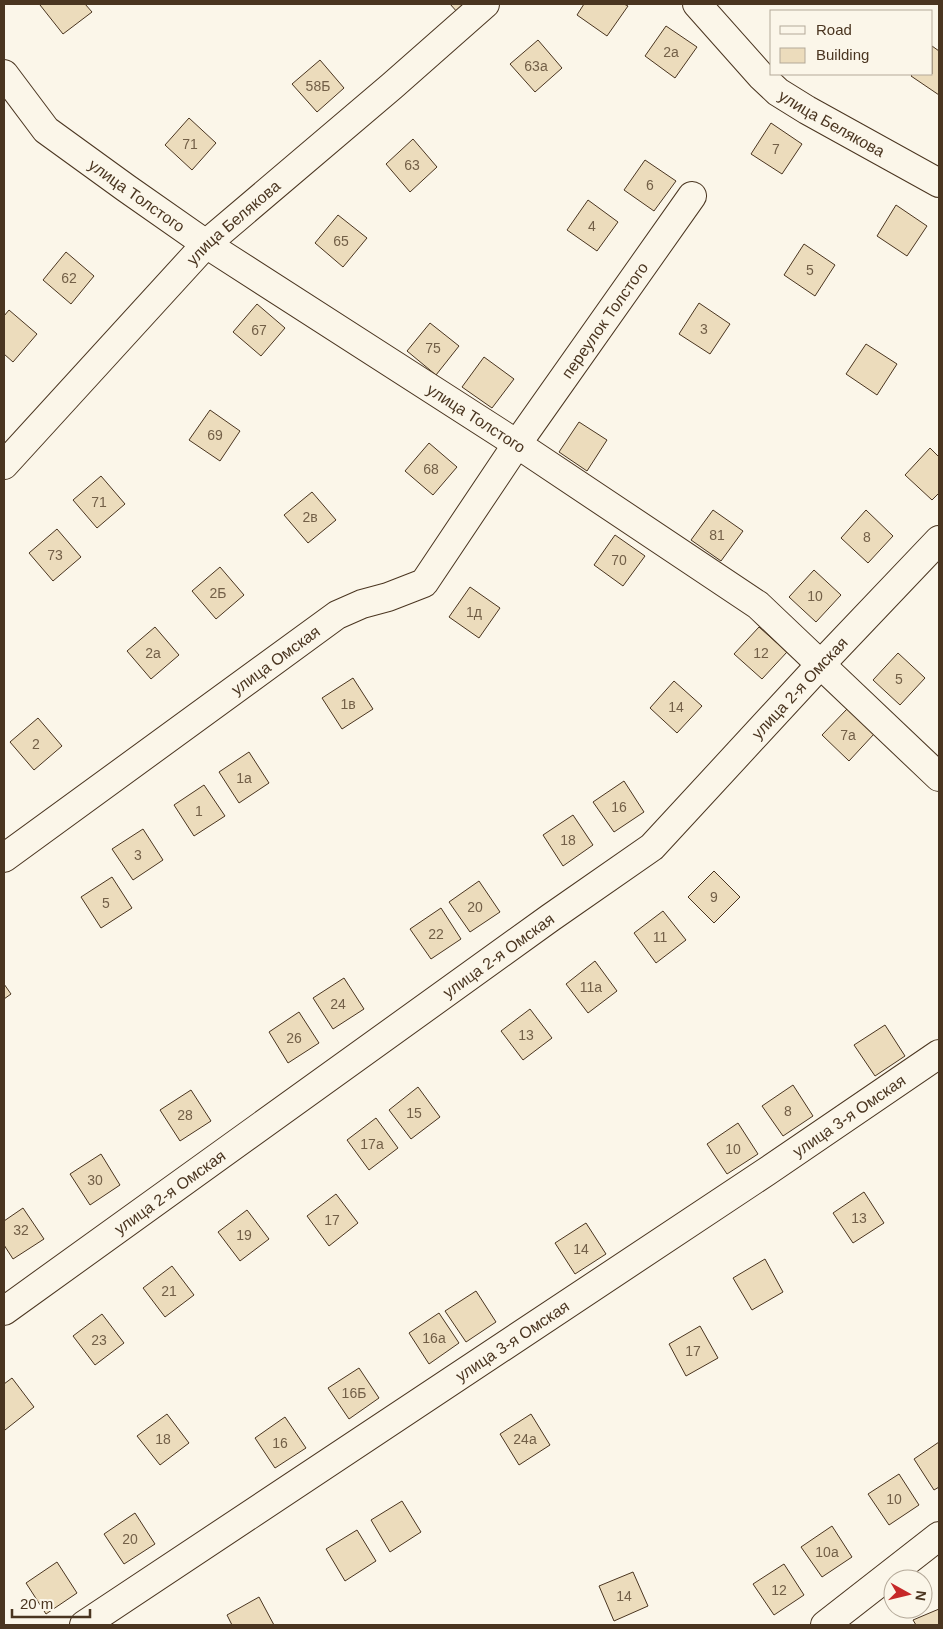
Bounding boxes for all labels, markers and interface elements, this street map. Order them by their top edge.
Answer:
legend [770,10,933,75]
text: Road [816,21,852,38]
house number: 2а [663,44,679,60]
text: Building [816,46,869,63]
house number: 63а [524,58,548,74]
house number: 58Б [306,78,330,94]
street label: улица Белякова [776,87,888,160]
house number: 71 [182,136,198,152]
house number: 7 [772,141,780,157]
street label: улица Толстого [86,156,188,235]
house number: 63 [404,157,420,173]
street label: улица Белякова [183,177,283,268]
house number: 6 [646,177,654,193]
house number: 4 [588,218,596,234]
house number: 65 [333,233,349,249]
street label: переулок Толстого [558,259,652,381]
house number: 5 [806,262,814,278]
house number: 62 [61,270,77,286]
house number: 3 [700,321,708,337]
house number: 67 [251,322,267,338]
house number: 75 [425,340,441,356]
street label: улица Толстого [424,381,529,456]
house number: 69 [207,427,223,443]
house number: 68 [423,461,439,477]
house number: 71 [91,494,107,510]
house number: 2в [302,509,318,525]
house number: 81 [709,527,725,543]
house number: 8 [863,529,871,545]
house number: 73 [47,547,63,563]
house number: 70 [611,552,627,568]
house number: 2Б [210,585,226,601]
house number: 10 [807,588,823,604]
house number: 1д [466,604,482,620]
street label: улица Омская [228,623,323,698]
street label: улица 2-я Омская [748,634,851,742]
house number: 2а [145,645,161,661]
house number: 12 [753,645,769,661]
house number: 5 [895,671,903,687]
house number: 1в [340,696,356,712]
house number: 14 [668,699,684,715]
house number: 7а [840,727,856,743]
house number: 2 [32,736,40,752]
house number: 1а [236,770,252,786]
house number: 16 [611,799,627,815]
house number: 1 [195,803,203,819]
house number: 18 [560,832,576,848]
house number: 3 [134,847,142,863]
house number: 9 [710,889,718,905]
house number: 5 [102,895,110,911]
house number: 20 [467,899,483,915]
street label: улица 2-я Омская [440,910,557,1001]
house number: 22 [428,926,444,942]
house number: 11 [653,929,667,945]
house number: 11а [580,979,602,995]
house number: 24 [330,996,346,1012]
house number: 13 [518,1027,534,1043]
house number: 26 [286,1030,302,1046]
street label: улица 3-я Омская [790,1072,909,1160]
house number: 8 [784,1103,792,1119]
house number: 15 [406,1105,422,1121]
house number: 28 [177,1107,193,1123]
house number: 17а [360,1136,384,1152]
house number: 10 [725,1141,741,1157]
street label: улица 2-я Омская [111,1147,228,1238]
house number: 30 [87,1172,103,1188]
house number: 13 [851,1210,867,1226]
house number: 17 [324,1212,340,1228]
house number: 32 [13,1222,29,1238]
house number: 19 [236,1227,252,1243]
house number: 14 [573,1241,589,1257]
house number: 21 [161,1283,177,1299]
street label: улица 3-я Омская [453,1297,572,1385]
house number: 16а [422,1330,446,1346]
house number: 23 [91,1332,107,1348]
house number: 17 [685,1343,701,1359]
house number: 16Б [342,1385,366,1401]
house number: 18 [155,1431,171,1447]
house number: 24а [513,1431,537,1447]
house number: 16 [272,1435,288,1451]
house number: 10 [886,1491,902,1507]
house number: 20 [122,1531,138,1547]
house number: 10а [815,1544,839,1560]
north arrow [883,1569,933,1619]
house number: 12 [771,1582,787,1598]
scale bar [12,1586,90,1618]
house number: 14 [616,1588,632,1604]
text: N [912,1590,930,1602]
text: 20 m [20,1595,53,1612]

